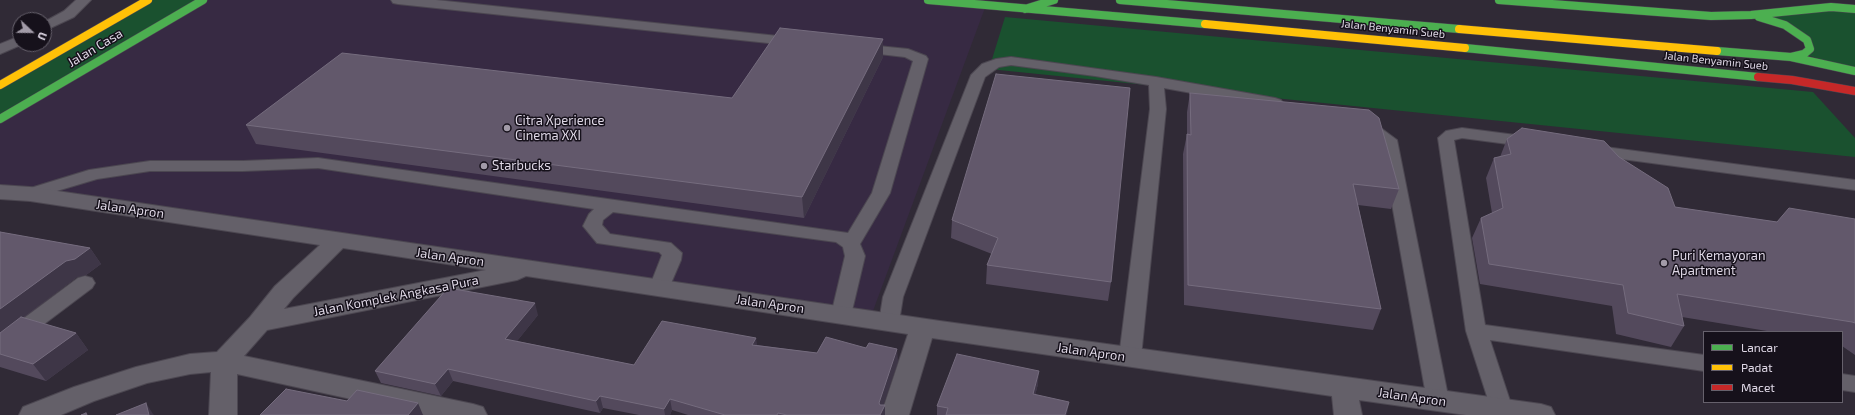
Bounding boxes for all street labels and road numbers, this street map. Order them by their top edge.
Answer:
street label: Jalan Benyamin Sueb [1340,17,1446,41]
street label: Jalan Casa [65,26,125,70]
street label: Jalan Benyamin Sueb [1663,49,1769,73]
street label: Jalan Apron [95,197,165,221]
street label: Jalan Apron [415,245,485,269]
street label: Jalan Komplek Angkasa Pura [312,272,480,320]
street label: Jalan Apron [735,292,805,316]
street label: Jalan Apron [1056,340,1126,364]
street label: Jalan Apron [1377,385,1447,409]

